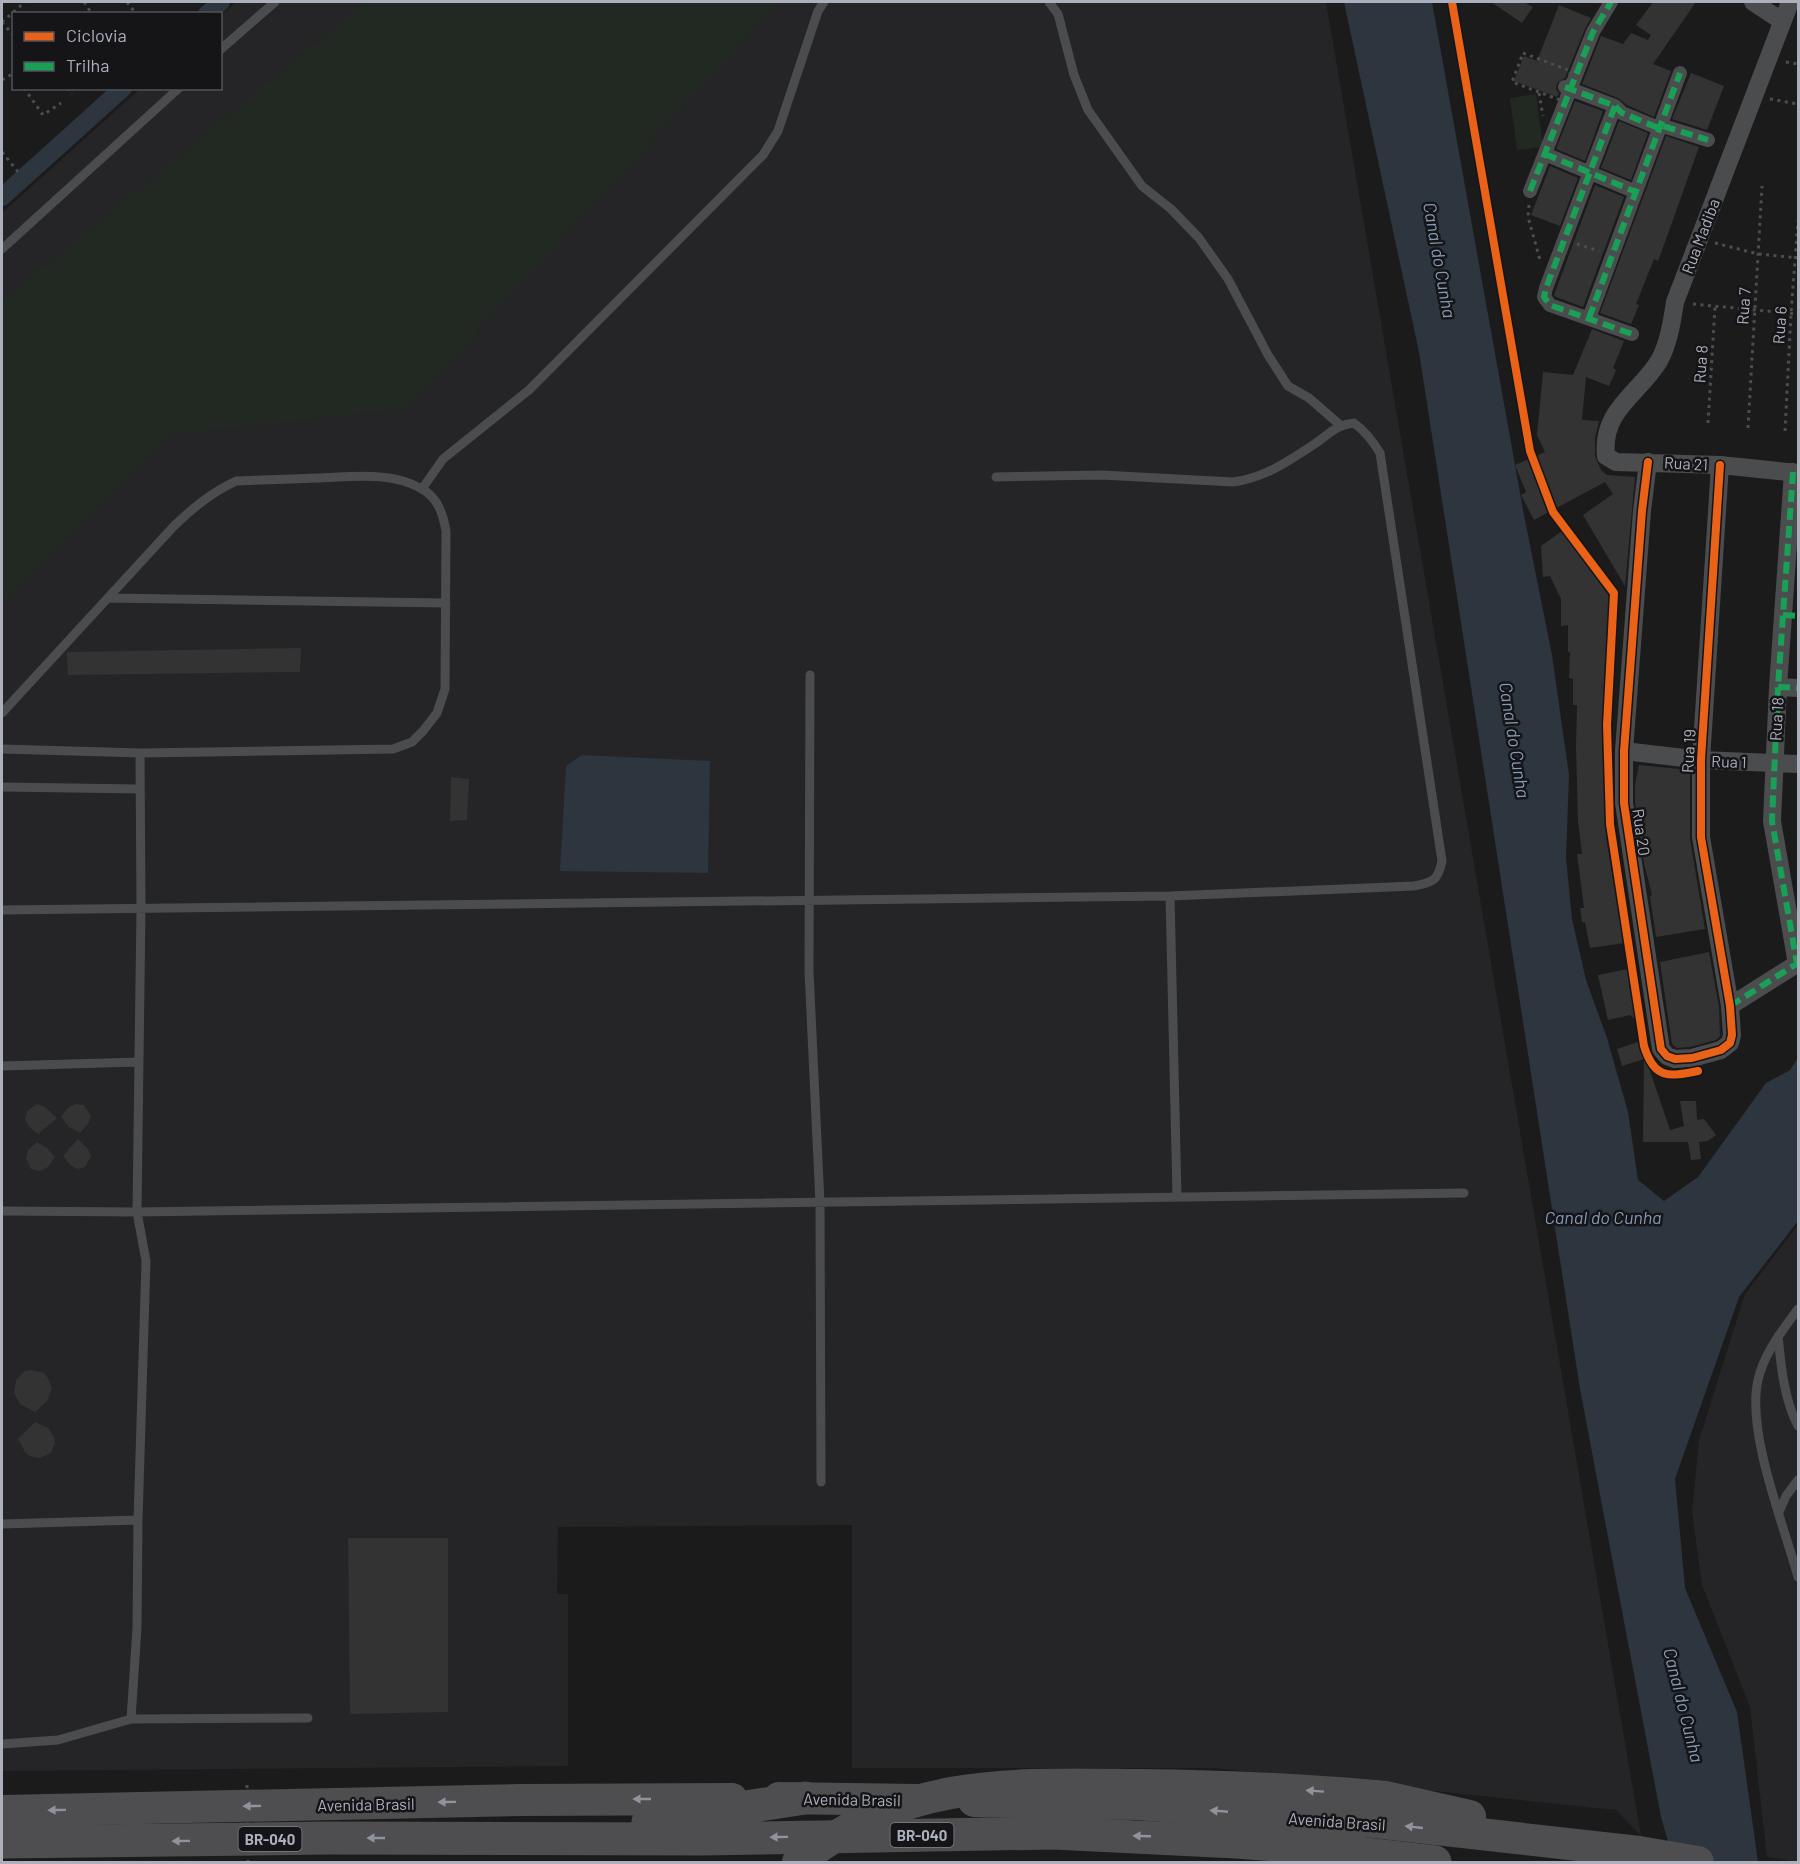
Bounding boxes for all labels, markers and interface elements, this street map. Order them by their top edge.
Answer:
legend [12,12,222,90]
text: Ciclovia [66,24,127,46]
text: Trilha [66,54,110,76]
street label: Rua Madiba [1677,196,1723,276]
water label: Canal do Cunha [1419,200,1461,320]
street label: Rua 7 [1732,286,1754,325]
street label: Rua 6 [1768,305,1790,345]
street label: Rua 8 [1689,344,1711,384]
street label: Rua 21 [1664,452,1708,474]
water label: Canal do Cunha [1495,680,1535,800]
street label: Rua 18 [1765,697,1787,741]
street label: Rua 19 [1677,729,1699,773]
street label: Rua 1 [1711,751,1747,771]
street label: Rua 20 [1629,807,1655,857]
water label: Canal do Cunha [1544,1206,1662,1228]
water label: Canal do Cunha [1659,1645,1709,1765]
one-way arrow [1306,1786,1325,1795]
street label: Avenida Brasil [803,1789,901,1809]
street label: Avenida Brasil [317,1794,415,1814]
one-way arrow [632,1794,651,1804]
one-way arrow [437,1797,456,1807]
one-way arrow [242,1801,261,1811]
one-way arrow [47,1805,66,1814]
one-way arrow [1210,1806,1229,1816]
street label: Avenida Brasil [1288,1808,1386,1834]
one-way arrow [1404,1822,1423,1832]
road number: BR-040 [890,1823,954,1847]
road number: BR-040 [238,1827,302,1851]
one-way arrow [1132,1831,1151,1840]
one-way arrow [366,1833,385,1843]
one-way arrow [769,1833,788,1842]
one-way arrow [171,1836,190,1845]

